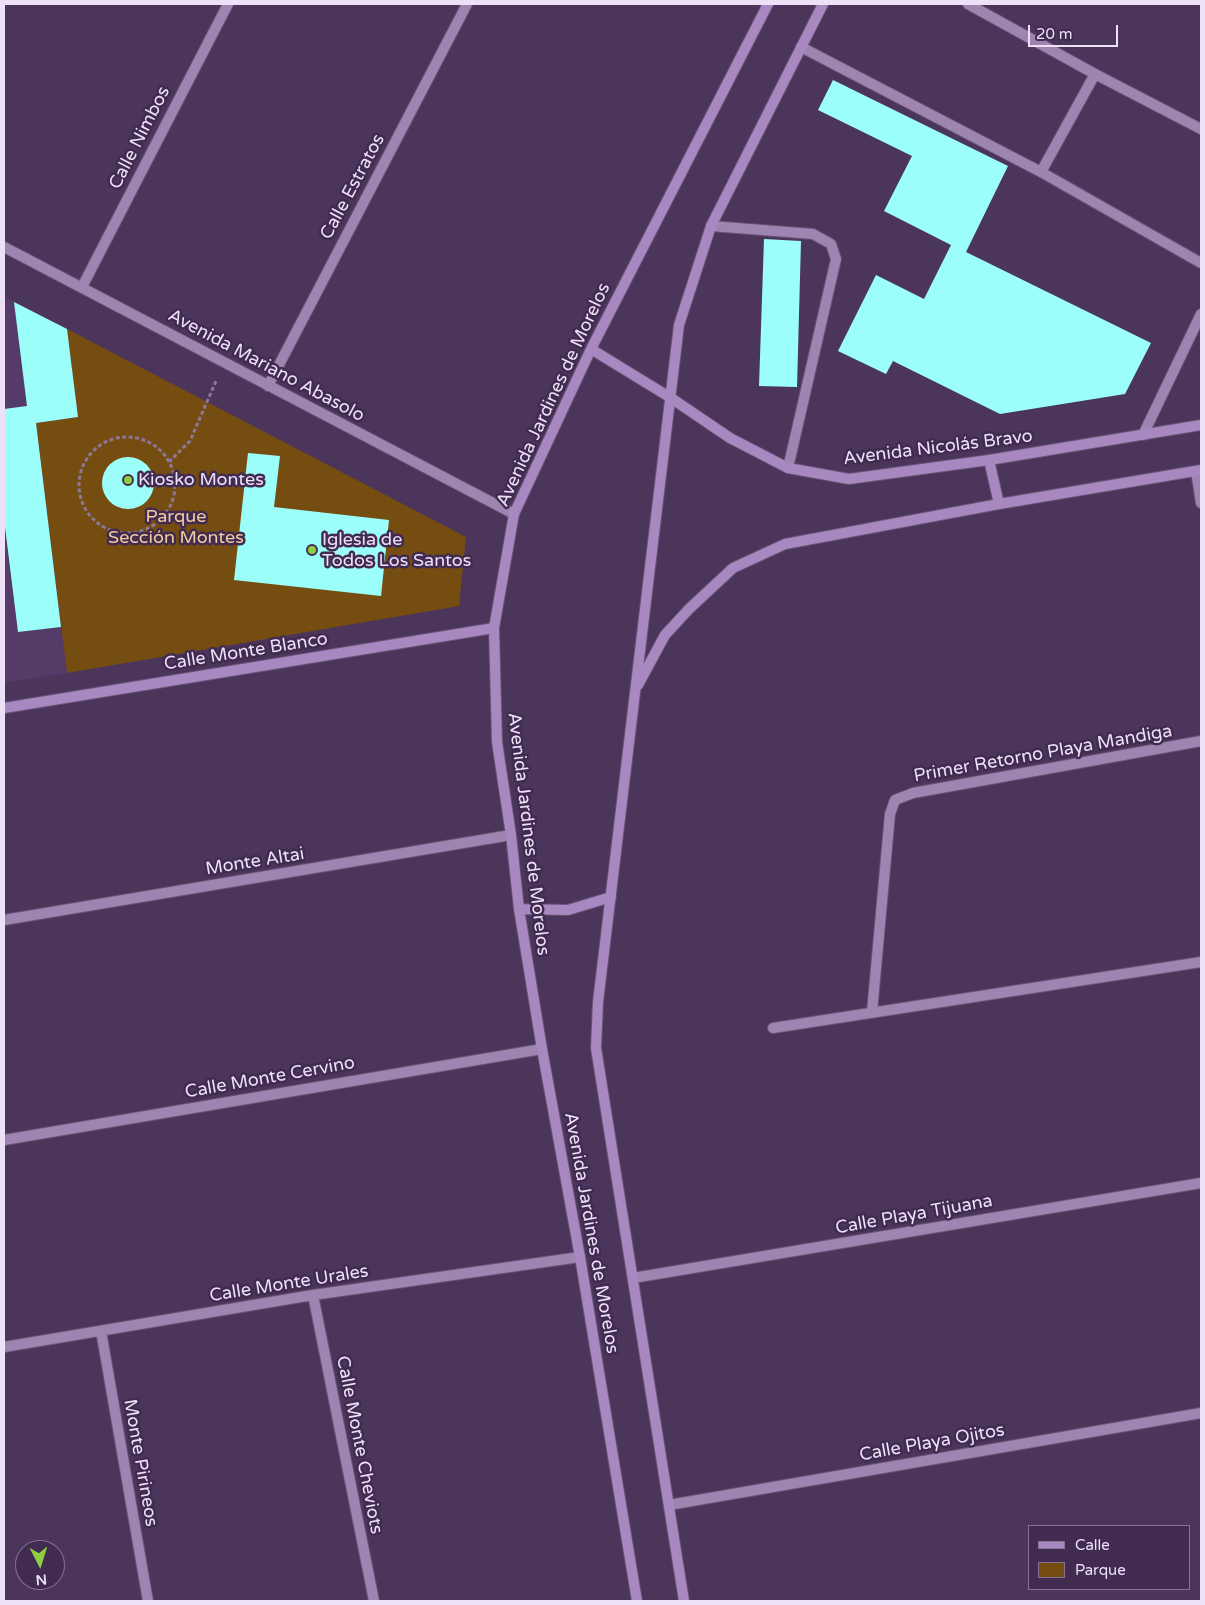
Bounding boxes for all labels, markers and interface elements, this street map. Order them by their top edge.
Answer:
scale bar [1030,15,1120,47]
text: 20 m [1036,25,1073,43]
street label: Calle Nimbos [105,83,175,193]
street label: Calle Estratos [316,131,390,243]
street label: Avenida Jardines de Morelos [493,280,615,510]
street label: Avenida Mariano Abasolo [164,305,368,427]
street label: Avenida Nicolás Bravo [842,426,1034,470]
place label: Kiosko Montes [138,469,264,491]
marker: Kiosko Montes [122,474,134,486]
park label: Parque Sección Montes [108,506,244,548]
place label: Iglesia de Todos Los Santos [322,529,471,572]
marker: Iglesia de Todos Los Santos [306,544,318,556]
street label: Calle Monte Blanco [163,628,329,676]
street label: Avenida Jardines de Morelos [502,711,554,957]
street label: Primer Retorno Playa Mandiga [912,721,1174,787]
street label: Monte Altai [204,844,306,880]
street label: Calle Monte Cervino [183,1052,357,1104]
street label: Avenida Jardines de Morelos [559,1111,623,1355]
street label: Calle Playa Tijuana [834,1191,994,1239]
street label: Calle Monte Urales [208,1261,370,1307]
street label: Calle Monte Cheviots [331,1354,387,1536]
street label: Monte Pirineos [118,1398,162,1528]
street label: Calle Playa Ojitos [858,1420,1006,1466]
legend [1028,1525,1190,1590]
text: Calle [1075,1536,1110,1554]
north arrow [15,1540,65,1590]
text: Parque [1075,1561,1126,1579]
text: N [35,1570,48,1588]

